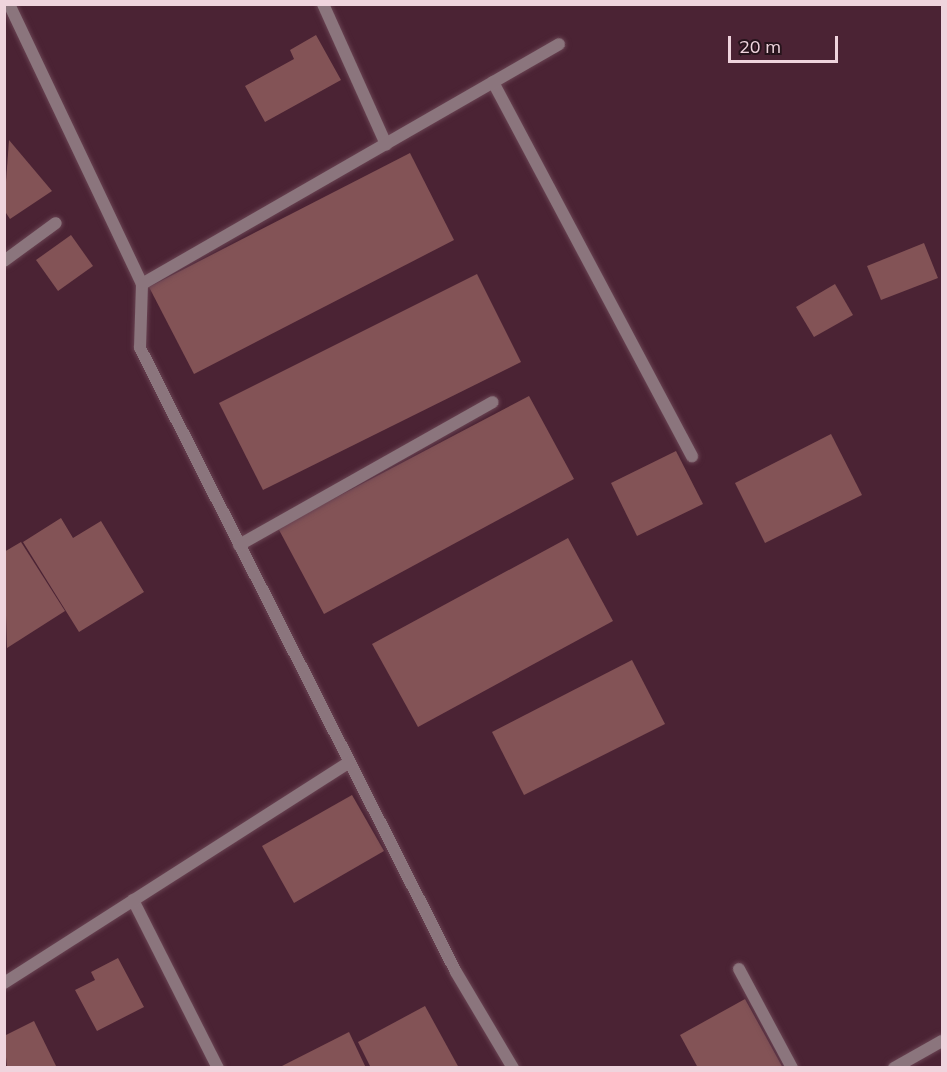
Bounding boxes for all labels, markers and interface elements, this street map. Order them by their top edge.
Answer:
scale bar [731,24,840,62]
text: 20 m [739,35,781,58]

